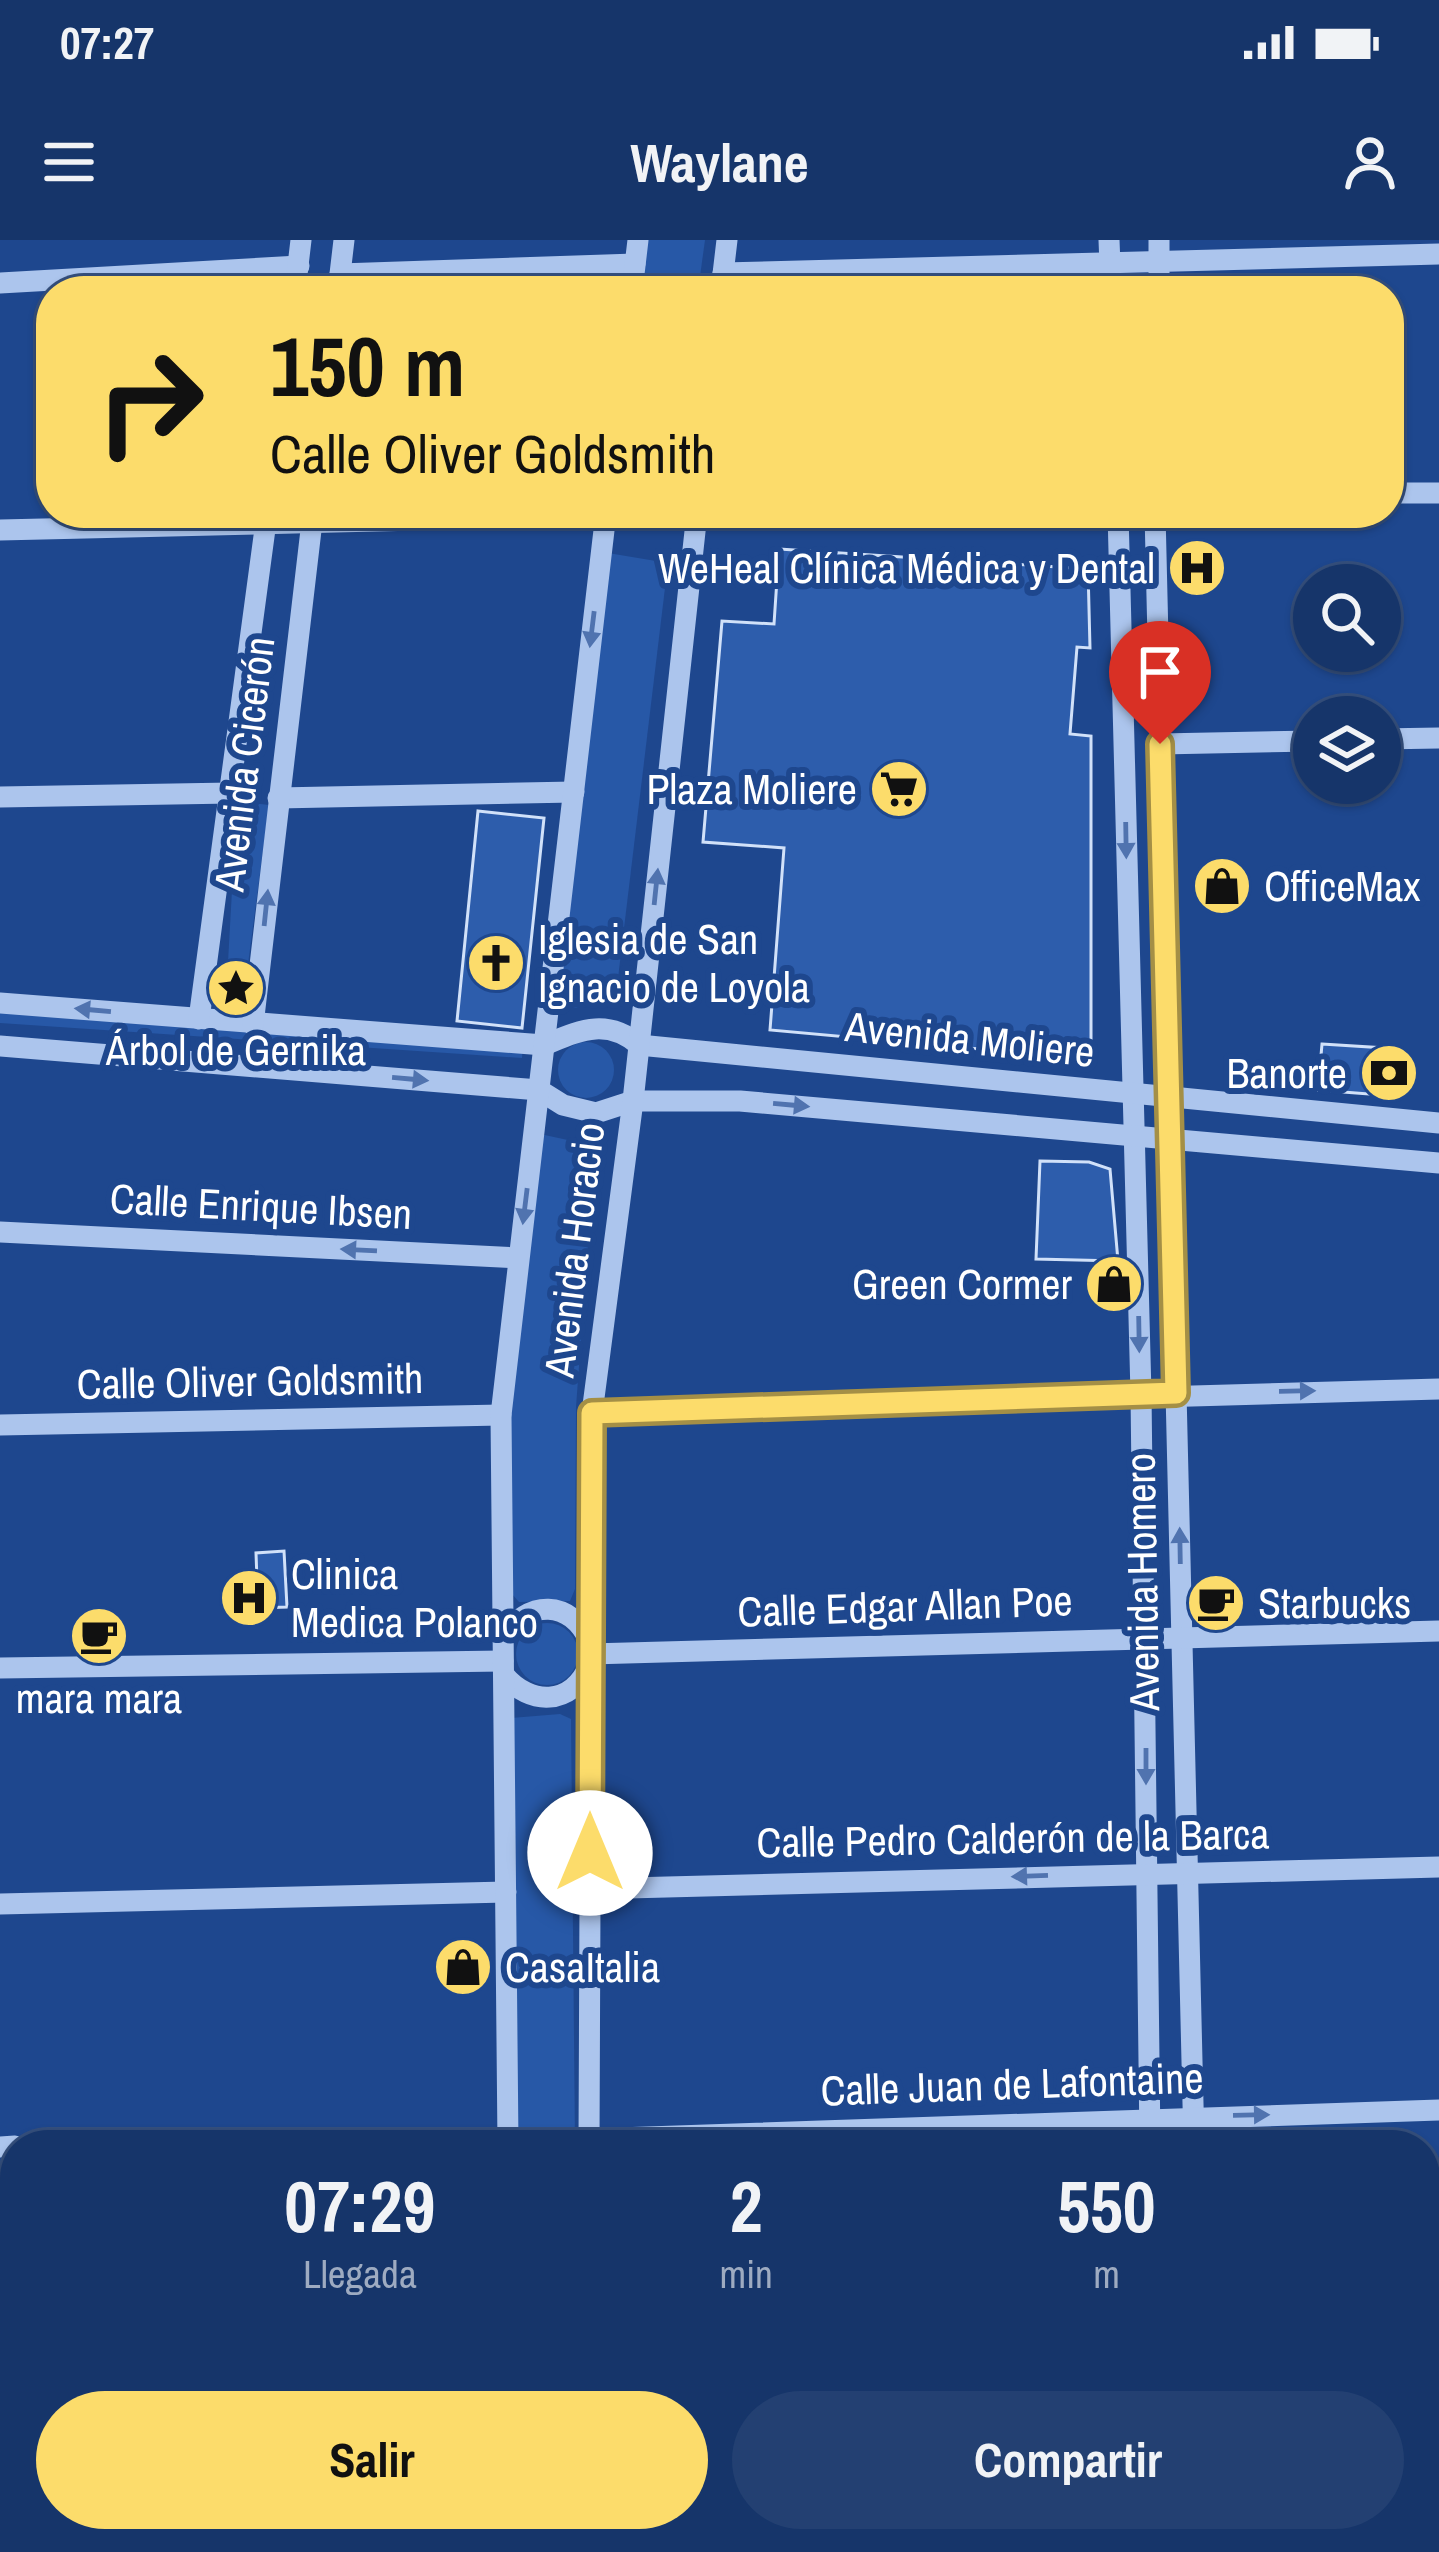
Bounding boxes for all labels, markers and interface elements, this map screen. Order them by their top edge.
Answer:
text: 07:27 [60,12,154,73]
text: Waylane [630,126,809,199]
icon: menu [36,129,102,195]
icon: person [1337,129,1403,195]
text: 150 m [270,309,465,422]
icon: right [72,324,228,480]
text: Calle Oliver Goldsmith [270,417,715,490]
hospital icon: WeHeal Clínica Médica y Dental [1166,537,1228,599]
place label: WeHeal Clínica Médica y Dental [658,540,1155,596]
map controls [1293,564,1401,804]
button: search [1293,564,1401,672]
one-way arrow [583,611,602,648]
pin [1109,621,1211,744]
street label: Avenida Cicerón [200,634,287,895]
icon: arrive [1127,639,1193,705]
button: layers [1293,696,1401,804]
supermarket icon: Plaza Moliere [868,758,930,820]
place label: Plaza Moliere [646,761,857,817]
one-way arrow [1117,822,1136,860]
shop icon: OfficeMax [1191,855,1253,917]
place label: OfficeMax [1264,858,1420,914]
one-way arrow [647,868,666,905]
one-way arrow [257,889,276,926]
place label: Iglesia de San Ignacio de Loyola [538,911,810,1015]
church icon: Iglesia de San Ignacio de Loyola [465,932,527,994]
place icon: Árbol de Gernika [205,957,267,1019]
street label: Avenida Moliere [842,998,1097,1080]
one-way arrow [74,1001,111,1020]
place label: Árbol de Gernika [105,1022,366,1078]
bank icon: Banorte [1358,1042,1420,1104]
place label: Banorte [1226,1045,1347,1101]
one-way arrow [392,1070,429,1089]
one-way arrow [772,1096,810,1115]
street label: Avenida Horacio [530,1120,617,1381]
street label: Calle Enrique Ibsen [108,1170,414,1242]
one-way arrow [515,1188,534,1225]
one-way arrow [339,1240,377,1259]
shop icon: Green Cormer [1083,1253,1145,1315]
place label: Green Cormer [852,1256,1073,1312]
one-way arrow [1130,1316,1149,1354]
street label: Calle Oliver Goldsmith [76,1350,424,1412]
one-way arrow [1279,1381,1317,1401]
street label: Avenida Homero [1112,1453,1172,1712]
one-way arrow [1170,1526,1189,1564]
place label: Clinica Medica Polanco [291,1546,538,1650]
hospital icon: Clinica Medica Polanco [218,1567,280,1629]
street label: Calle Edgar Allan Poe [737,1572,1073,1640]
cafe icon: Starbucks [1185,1572,1247,1634]
place label: Starbucks [1258,1575,1411,1631]
cafe icon: mara mara [68,1605,130,1667]
place label: mara mara [16,1670,182,1726]
one-way arrow [1136,1748,1156,1786]
position arrow [527,1790,653,1916]
street label: Calle Pedro Calderón de la Barca [756,1806,1270,1870]
one-way arrow [1010,1867,1048,1886]
shop icon: CasaItalia [432,1936,494,1998]
place label: CasaItalia [505,1939,660,1995]
street label: Calle Juan de Lafontaine [820,2049,1204,2119]
one-way arrow [1233,2105,1271,2124]
text: 07:29 [284,2157,435,2254]
text: 2 [730,2157,763,2254]
text: 550 [1057,2157,1156,2254]
text: Llegada [303,2248,417,2300]
text: min [720,2248,773,2300]
text: m [1093,2248,1120,2300]
button: Salir [36,2391,708,2529]
button: Compartir [732,2391,1404,2529]

